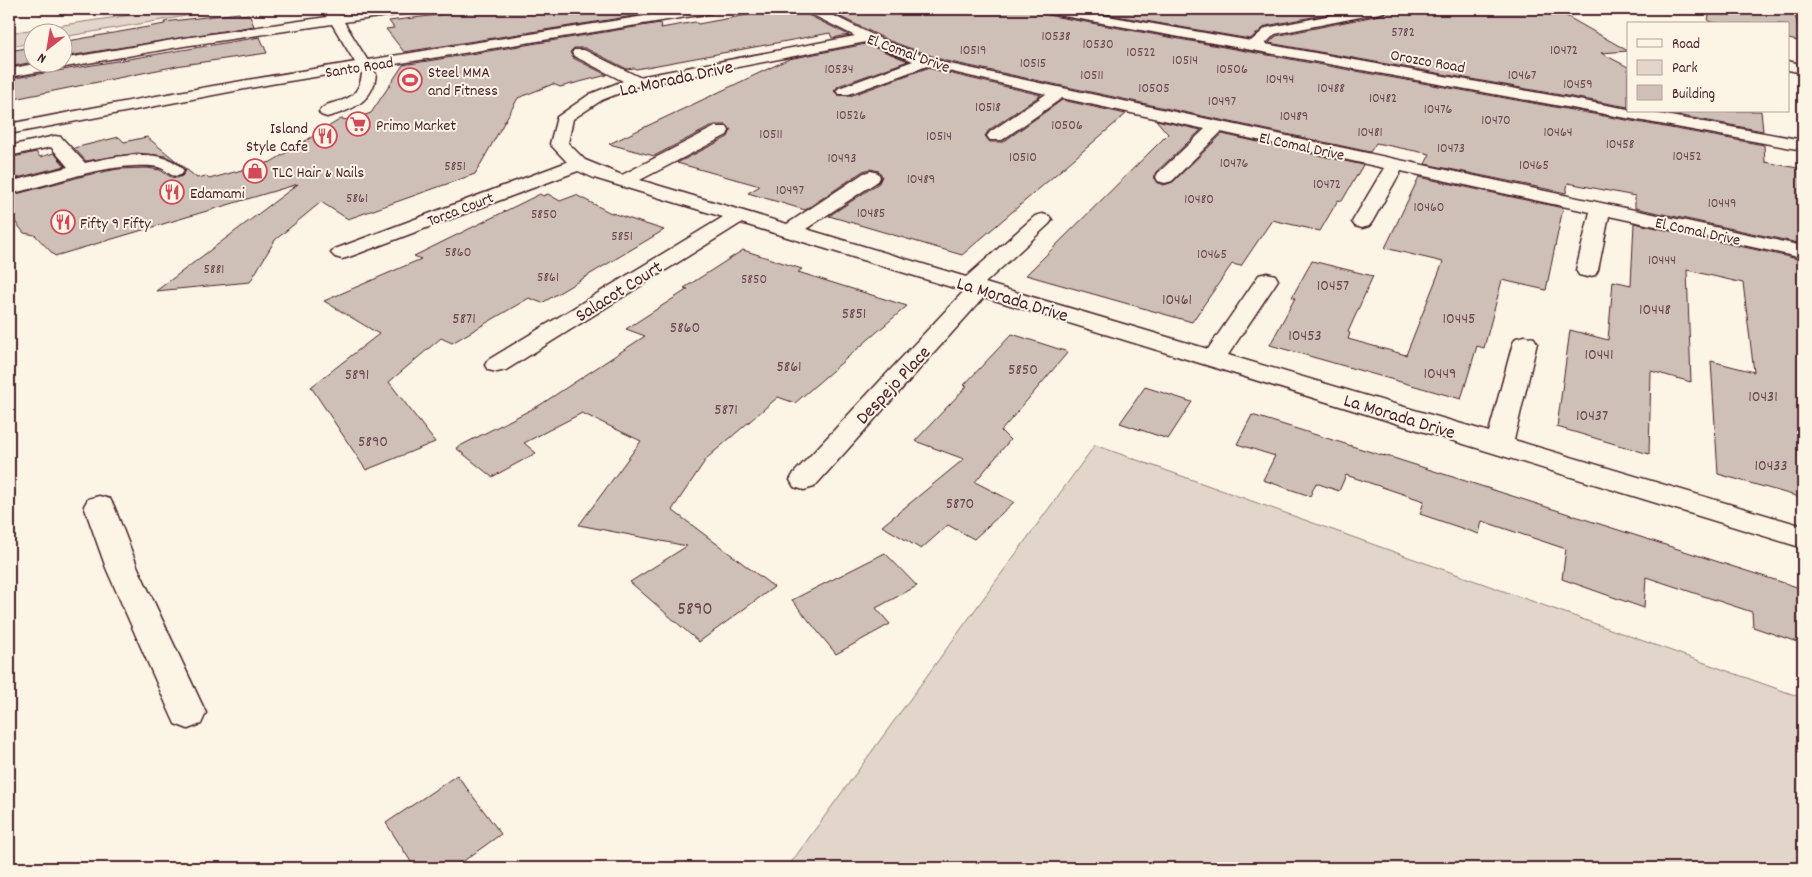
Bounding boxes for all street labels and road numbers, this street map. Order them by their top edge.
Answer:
street label: El Comal Drive [864,29,953,80]
street label: Orozco Road [1388,45,1467,80]
street label: Santo Road [324,52,395,85]
street label: La Morada Drive [617,55,736,106]
street label: El Comal Drive [1257,127,1346,168]
street label: Torca Court [424,187,497,234]
street label: El Comal Drive [1653,212,1742,253]
street label: Salacot Court [571,255,669,330]
street label: La Morada Drive [953,272,1071,331]
street label: Despejo Place [851,341,938,432]
street label: La Morada Drive [1340,389,1458,448]

